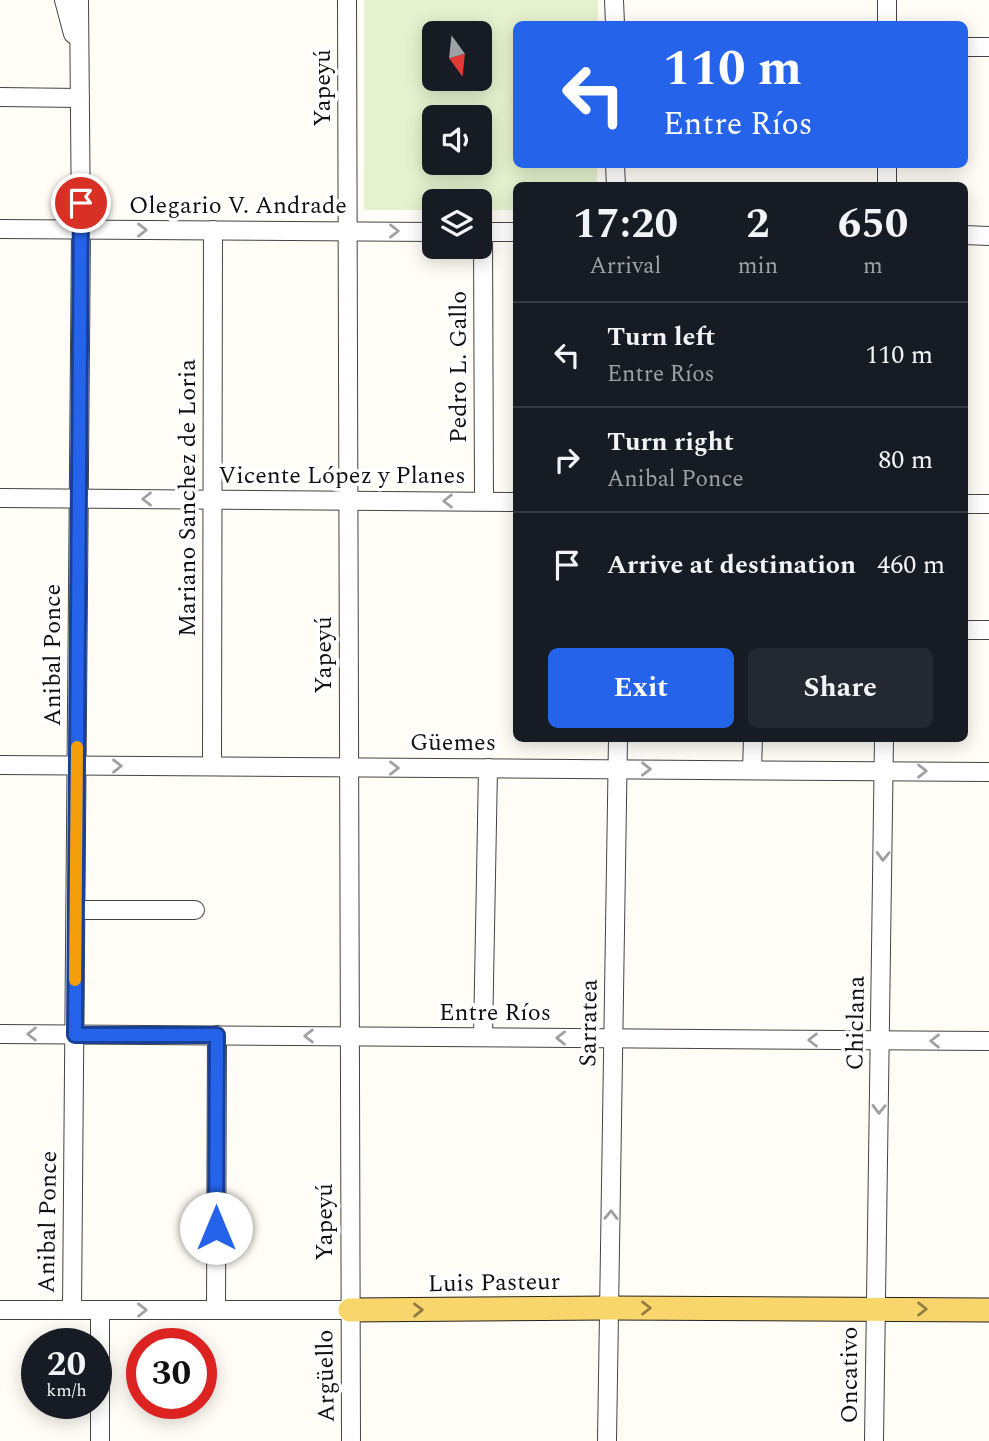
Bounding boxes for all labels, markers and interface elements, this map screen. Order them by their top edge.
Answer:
north arrow [422,21,492,91]
map controls [422,21,492,259]
text: 110 m [663,32,802,107]
street label: Yapeyú [305,49,341,127]
icon: left [548,49,639,140]
text: Entre Ríos [663,100,813,149]
button: sound [422,105,492,175]
pin [51,173,111,233]
icon: arrive [62,184,100,222]
street label: Olegario V. Andrade [129,188,347,224]
button: layers [422,189,492,259]
text: 17:20 [573,193,678,256]
text: 2 [746,193,770,256]
text: 650 [838,193,908,256]
one-way arrow [137,222,147,238]
one-way arrow [389,223,399,239]
text: Arrival [590,249,661,284]
text: min [738,249,778,284]
text: m [863,249,883,284]
street label: Pedro L. Gallo [441,291,477,443]
text: Turn left [607,317,715,357]
text: 110 m [865,335,933,375]
icon: left [548,336,586,374]
text: Entre Ríos [607,357,715,392]
street label: Mariano Sanchez de Loria [170,359,206,637]
text: Turn right [607,422,734,462]
text: 80 m [878,440,933,480]
icon: right [548,441,586,479]
street label: Vicente López y Planes [218,458,466,494]
text: Anibal Ponce [607,462,744,497]
one-way arrow [141,491,152,507]
one-way arrow [442,493,453,509]
text: Arrive at destination [607,545,856,585]
text: 460 m [877,545,945,585]
icon: arrive [548,546,586,584]
street label: Anibal Ponce [35,584,71,726]
street label: Yapeyú [306,616,342,694]
button: Exit [548,648,734,728]
button: Share [748,648,933,728]
street label: Güemes [410,725,496,761]
one-way arrow [112,758,123,774]
one-way arrow [389,760,399,776]
one-way arrow [641,761,651,777]
one-way arrow [917,763,928,779]
one-way arrow [875,851,891,861]
street label: Chiclana [837,975,875,1071]
street label: Sarratea [570,978,608,1067]
street label: Entre Ríos [439,995,551,1031]
one-way arrow [26,1026,37,1042]
one-way arrow [303,1028,313,1044]
one-way arrow [555,1030,565,1046]
one-way arrow [807,1032,817,1048]
one-way arrow [929,1033,940,1049]
one-way arrow [872,1103,887,1114]
street label: Anibal Ponce [29,1150,67,1294]
street label: Yapeyú [307,1183,343,1261]
position arrow [179,1191,253,1265]
one-way arrow [603,1209,619,1220]
street label: Luis Pasteur [428,1264,560,1302]
one-way arrow [641,1300,651,1316]
one-way arrow [917,1301,928,1317]
one-way arrow [137,1302,147,1318]
one-way arrow [413,1302,424,1317]
street label: Oncativo [832,1326,868,1424]
speed limit sign: 30 [126,1328,217,1419]
street label: Argüello [307,1329,345,1423]
text: 20 [47,1338,86,1391]
text: km/h [46,1377,87,1404]

